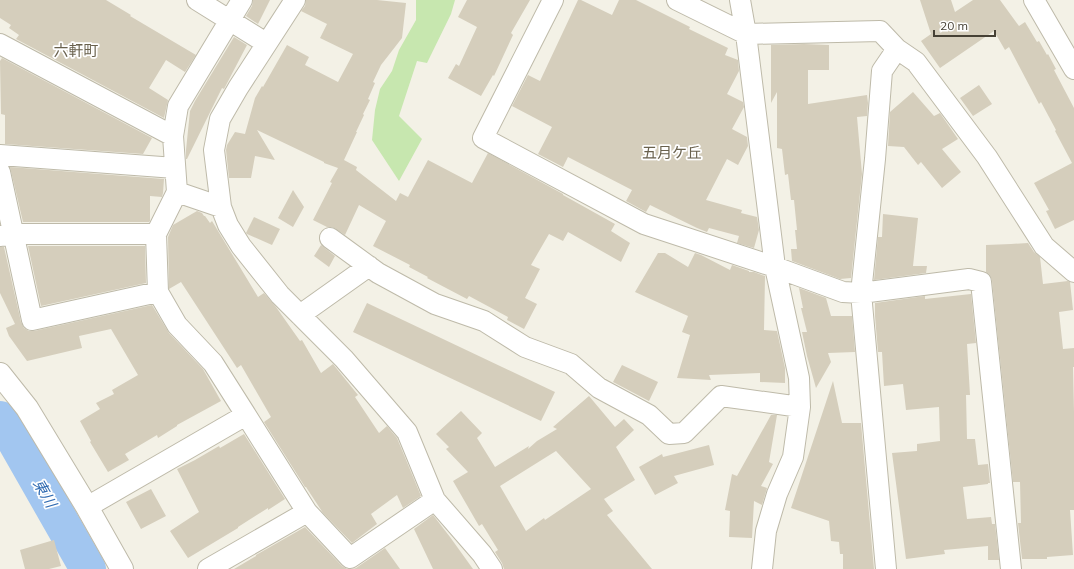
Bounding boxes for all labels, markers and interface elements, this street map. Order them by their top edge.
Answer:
scale bar [934,12,995,38]
text: 20 m [940,18,968,33]
district label: 六軒町 [53,41,99,60]
district label: 五月ケ丘 [642,143,702,162]
water label: 東川 [29,475,62,512]

